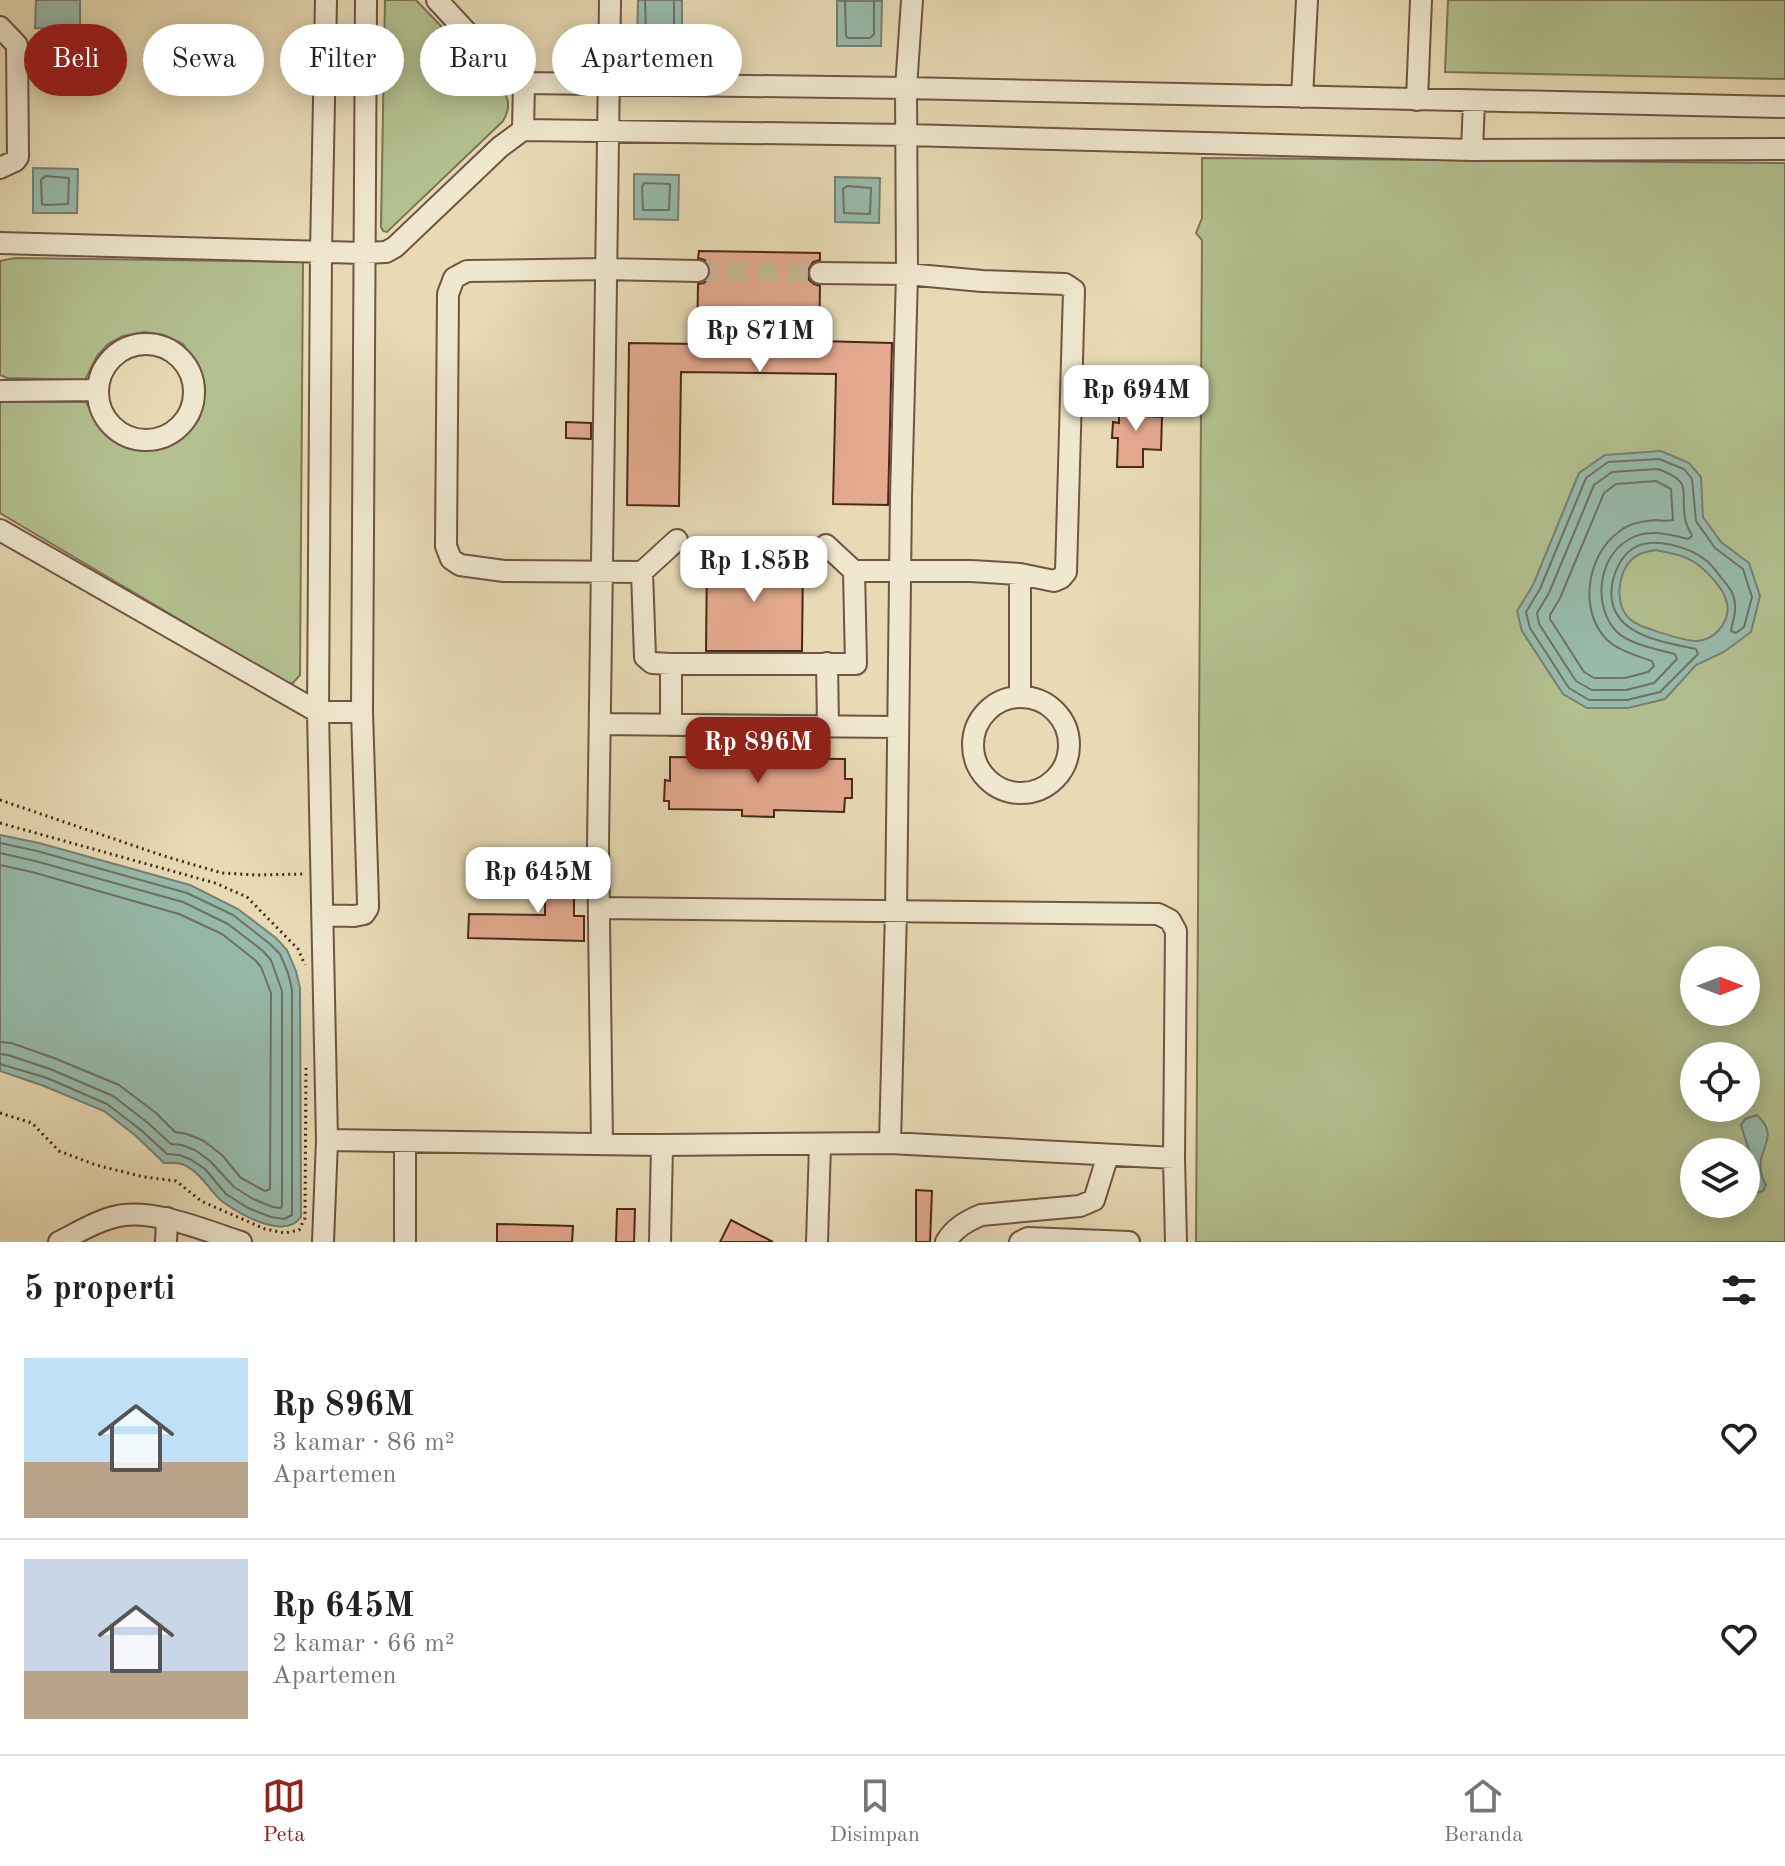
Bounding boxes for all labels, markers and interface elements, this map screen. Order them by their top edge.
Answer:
chip: Beli [24,24,127,96]
chip: Sewa [143,24,264,96]
chip: Filter [280,24,404,96]
chip: Baru [420,24,536,96]
chip: Apartemen [552,24,742,96]
pin: Rp 871M [686,306,834,374]
text: Rp 871M [706,319,814,345]
pin: Rp 694M [1062,365,1210,433]
text: Rp 694M [1082,378,1190,404]
pin: Rp 1.85B [671,536,837,604]
text: Rp 1.85B [698,549,810,575]
pin: Rp 896M [684,717,832,785]
text: Rp 896M [704,730,812,756]
pin: Rp 645M [464,847,612,915]
text: Rp 645M [484,860,592,886]
north arrow [1680,946,1760,1026]
map controls [1680,946,1760,1218]
button: locate [1680,1042,1760,1122]
button: layers [1680,1138,1760,1218]
icon: filters [1717,1268,1761,1312]
text: 5 properti [24,1273,175,1307]
text: Rp 896M [272,1389,414,1423]
icon: home [88,1390,184,1486]
icon: heart [1717,1416,1761,1460]
text: 3 kamar · 86 m² [272,1430,455,1456]
text: Apartemen [272,1462,397,1488]
text: Rp 645M [272,1590,414,1624]
icon: home [88,1591,184,1687]
icon: heart [1717,1617,1761,1661]
text: 2 kamar · 66 m² [272,1631,455,1657]
text: Apartemen [272,1663,397,1689]
tab: Peta [262,1774,306,1849]
tab: Disimpan [830,1774,920,1849]
tab: Beranda [1444,1774,1523,1849]

